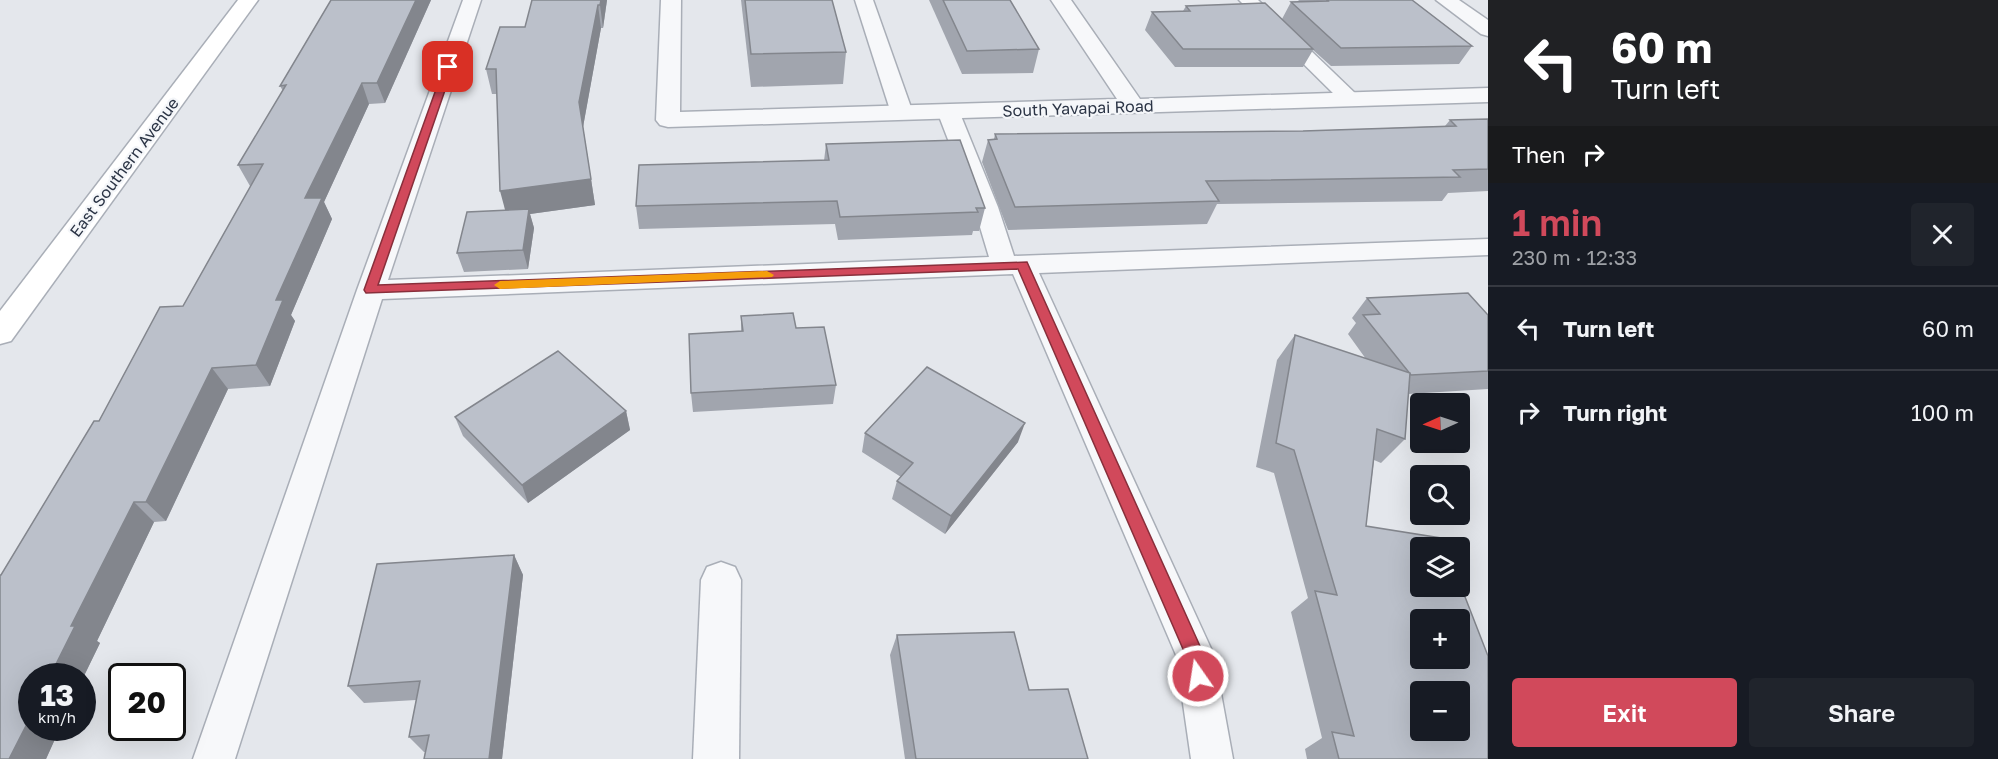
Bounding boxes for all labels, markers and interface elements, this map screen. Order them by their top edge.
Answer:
text: 60 m [1611,22,1712,72]
icon: left [1512,24,1590,102]
pin [422,41,473,92]
icon: arrive [431,50,464,83]
text: Turn left [1611,73,1720,105]
street label: East Southern Avenue [65,93,183,241]
street label: South Yavapai Road [1002,95,1154,121]
icon: right [1577,138,1610,171]
text: Then [1512,141,1565,168]
text: 1 min [1512,201,1602,244]
button: close [1911,203,1974,266]
text: 230 m · 12:33 [1512,245,1637,269]
icon: left [1512,312,1545,345]
text: Turn left [1563,315,1654,342]
text: 60 m [1922,315,1974,342]
north arrow [1410,393,1470,453]
map controls [1410,393,1470,741]
icon: right [1512,396,1545,429]
text: Turn right [1563,399,1667,426]
text: 100 m [1911,399,1974,426]
button: search [1410,465,1470,525]
button: layers [1410,537,1470,597]
button: + [1410,609,1470,669]
position arrow [1166,644,1230,708]
speed limit sign: 20 [108,663,186,741]
text: 13 [40,677,74,713]
button: Exit [1512,678,1737,747]
button: Share [1749,678,1974,747]
button: − [1410,681,1470,741]
text: km/h [38,708,76,726]

